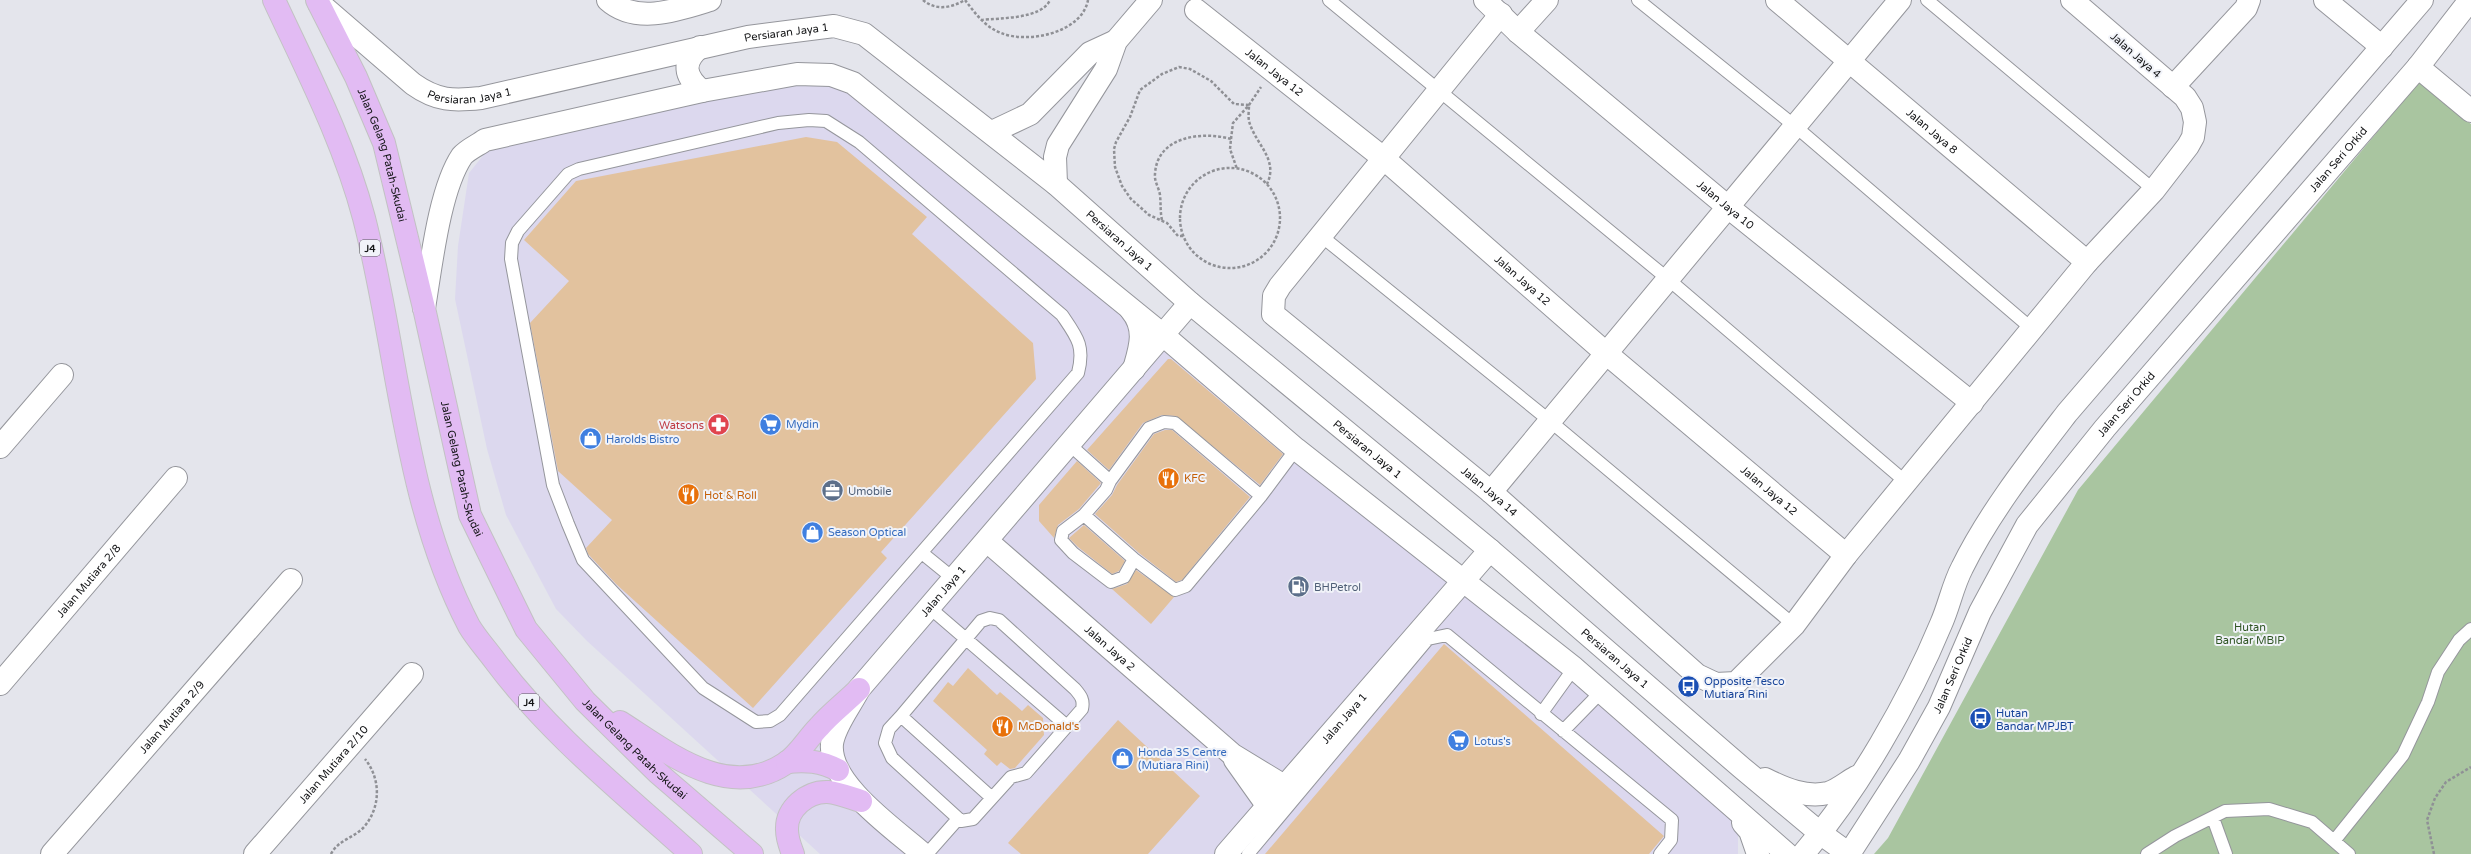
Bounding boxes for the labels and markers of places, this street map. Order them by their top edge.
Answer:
supermarket icon: Mydin [758,411,784,437]
pharmacy icon: Watsons [706,412,732,438]
place label: Mydin [786,418,819,431]
place label: Watsons [659,419,704,432]
shop icon: Harolds Bistro [578,426,604,452]
place label: Harolds Bistro [606,433,680,446]
restaurant icon: KFC [1156,465,1182,491]
place label: KFC [1184,472,1206,485]
office icon: Umobile [820,478,846,504]
restaurant icon: Hot & Roll [676,482,702,508]
place label: Umobile [848,485,892,498]
place label: Hot & Roll [704,489,757,502]
shop icon: Season Optical [800,519,826,545]
place label: Season Optical [828,526,906,539]
fuel station icon: BHPetrol [1286,574,1312,600]
place label: BHPetrol [1314,581,1361,594]
bus stop icon: Opposite Tesco Mutiara Rini [1676,674,1702,700]
place label: Opposite Tesco Mutiara Rini [1704,675,1785,701]
bus stop icon: Hutan Bandar MPJBT [1968,706,1994,732]
place label: Hutan Bandar MPJBT [1996,707,2074,733]
restaurant icon: McDonald's [989,713,1015,739]
place label: McDonald's [1018,720,1079,733]
supermarket icon: Lotus's [1445,728,1471,754]
place label: Lotus's [1474,735,1511,748]
shop icon: Honda 3S Centre (Mutiara Rini) [1109,745,1135,771]
place label: Honda 3S Centre (Mutiara Rini) [1138,746,1227,772]

